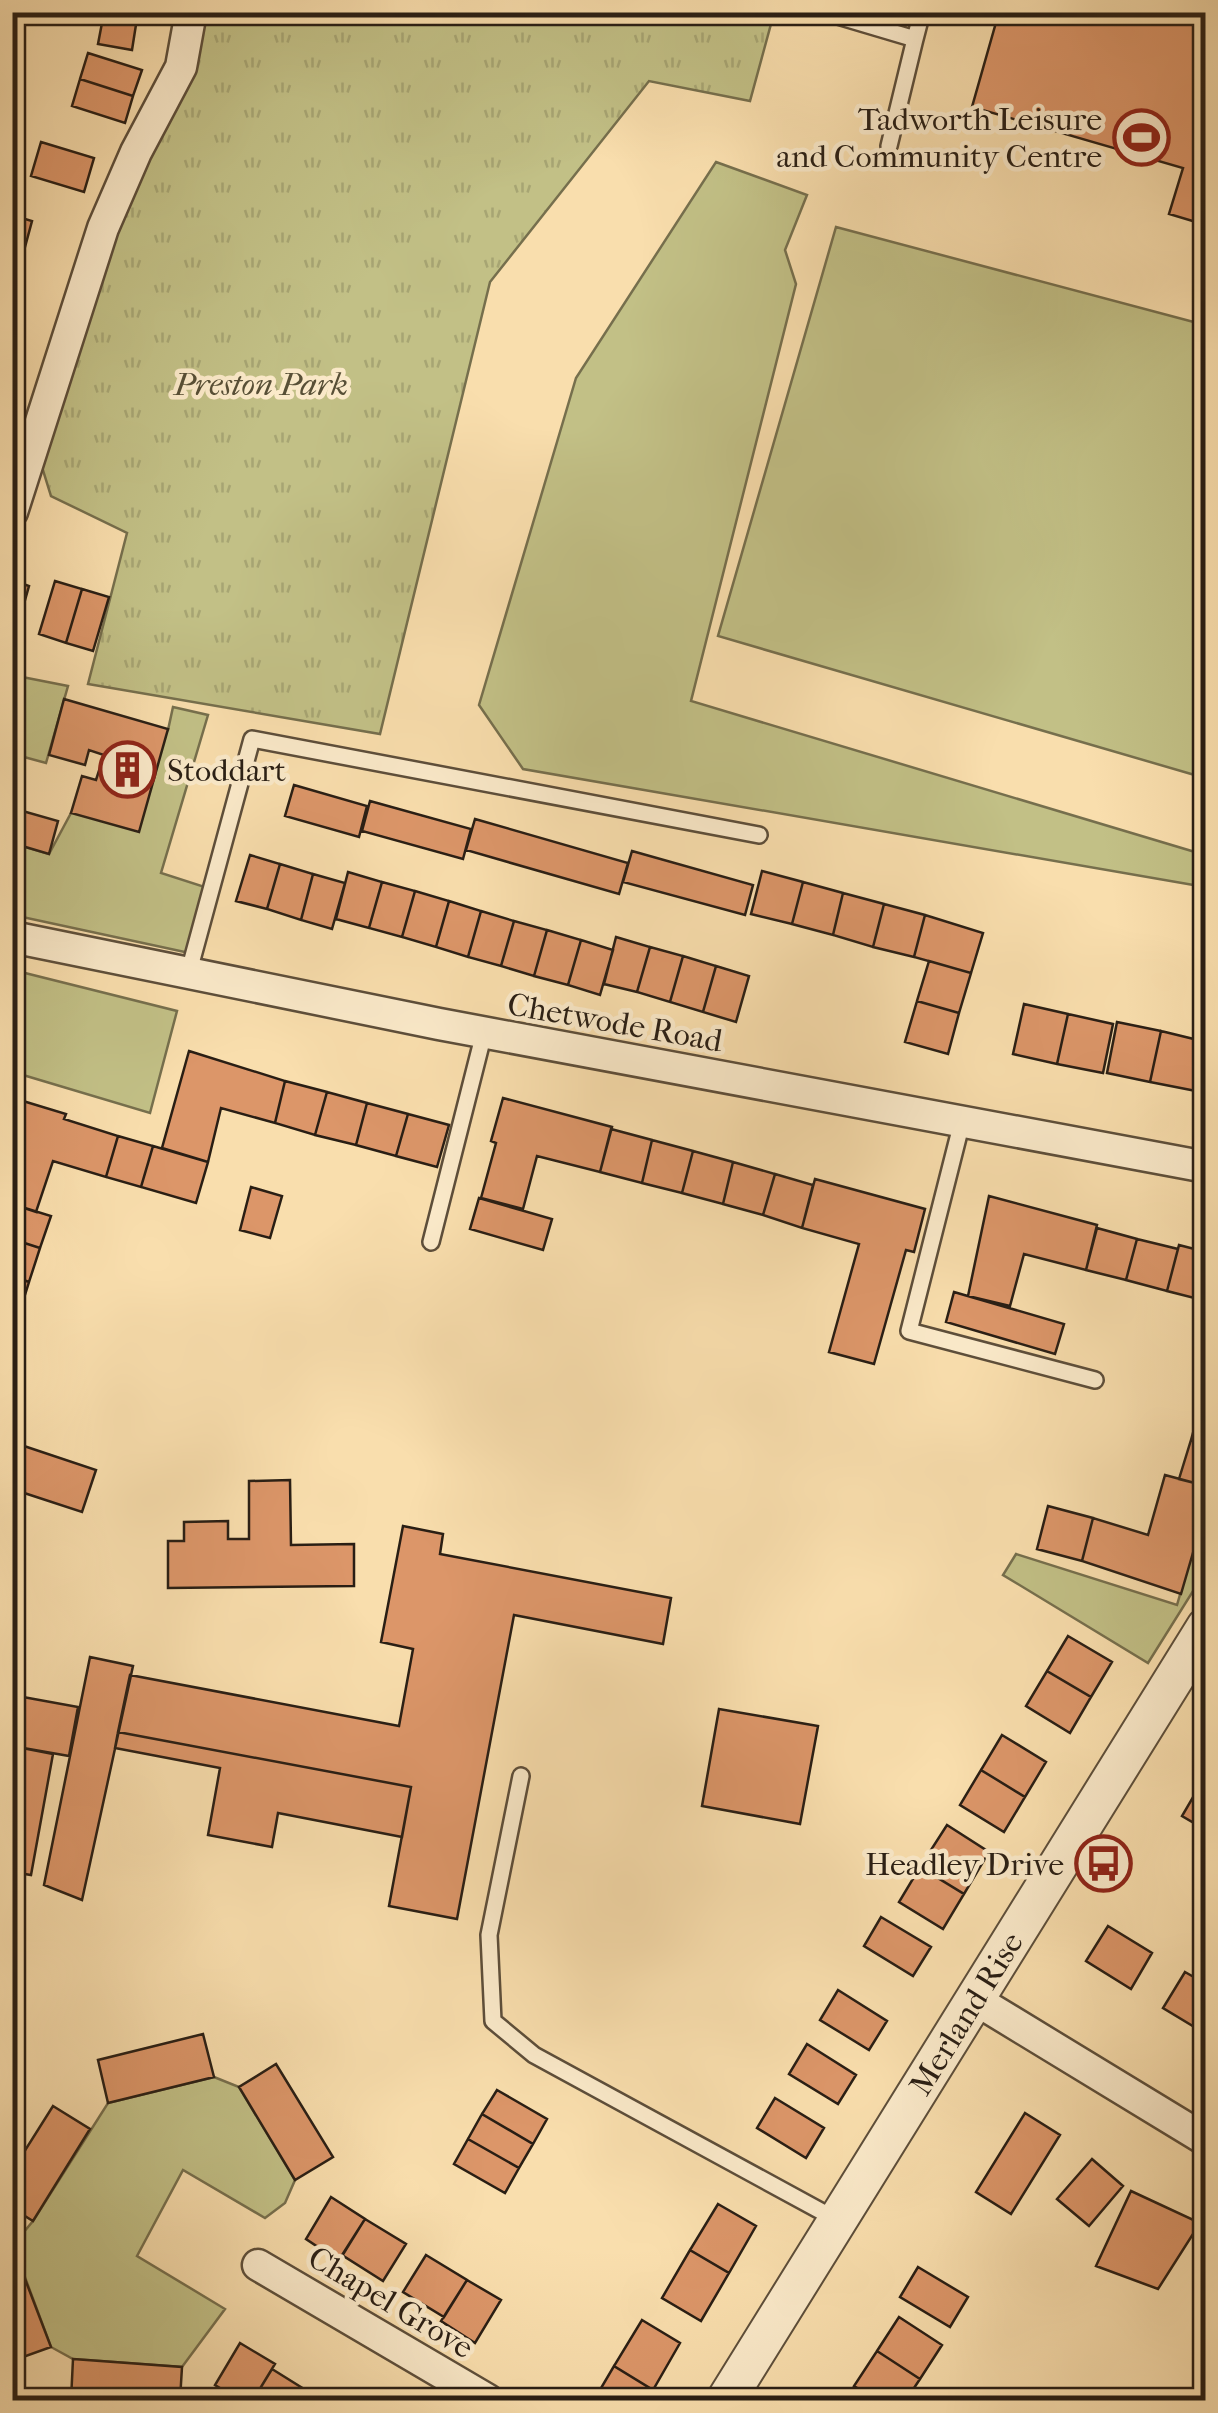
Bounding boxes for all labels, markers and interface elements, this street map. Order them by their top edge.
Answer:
place label: Tadworth Leisure and Community Centre [776,101,1102,175]
sports icon: Tadworth Leisure and Community Centre [1111,107,1171,167]
park label: Preston Park [172,366,348,403]
building icon: Stoddart [98,740,158,800]
place label: Stoddart [167,752,287,789]
street label: Chetwode Road [505,985,726,1060]
bus stop icon: Headley Drive [1073,1834,1133,1894]
place label: Headley Drive [865,1846,1064,1883]
street label: Merland Rise [902,1925,1031,2102]
street label: Chapel Grove [302,2239,480,2366]

